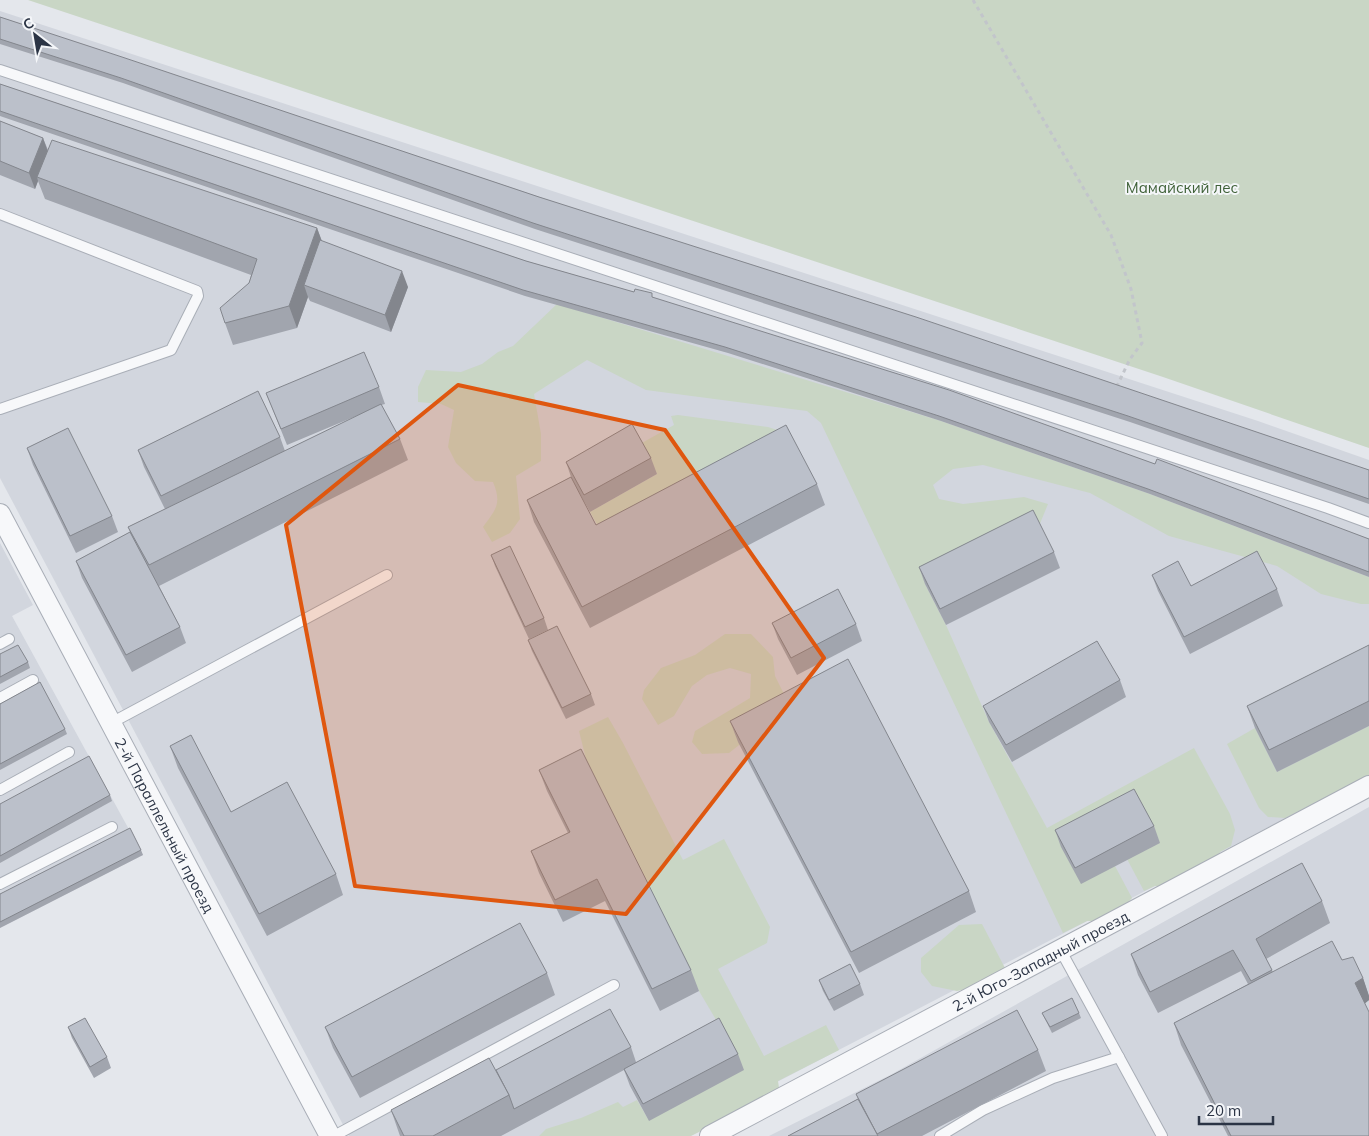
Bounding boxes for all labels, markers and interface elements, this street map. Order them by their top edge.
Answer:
north arrow [10,10,60,60]
text: С [20,14,37,34]
park label: Мамайский лес [1126,178,1238,197]
street label: 2-й Параллельный проезд [111,734,219,916]
street label: 2-й Юго-Западный проезд [949,906,1132,1015]
scale bar [1199,1094,1273,1126]
text: 20 m [1206,1101,1241,1120]

